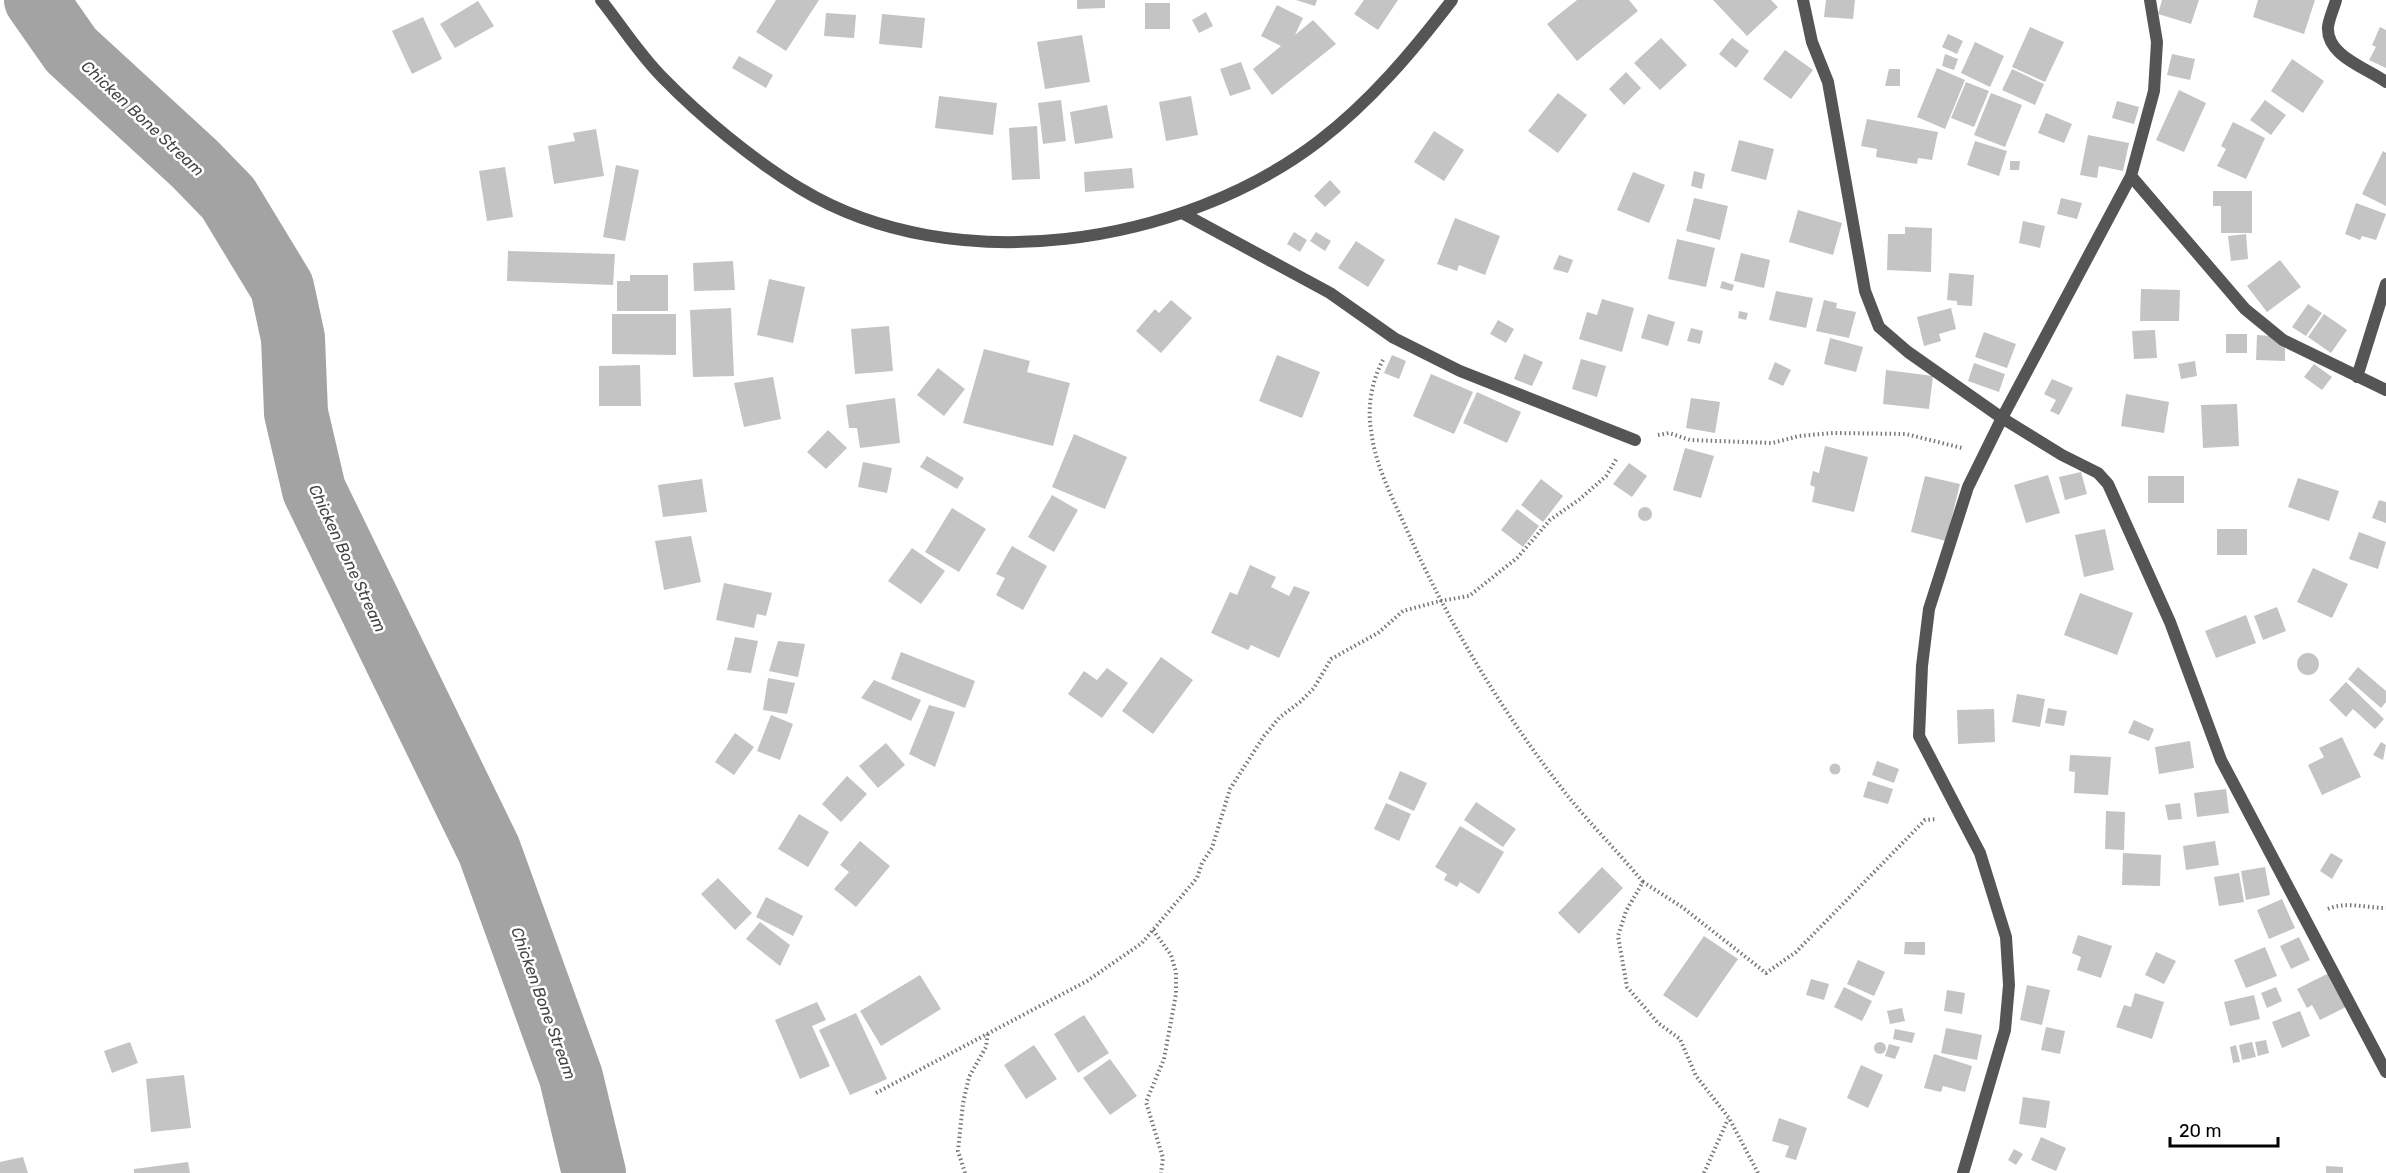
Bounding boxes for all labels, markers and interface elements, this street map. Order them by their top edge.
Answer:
water label: Chicken Bone Stream [77,57,208,180]
water label: Chicken Bone Stream [305,481,390,635]
water label: Chicken Bone Stream [507,924,580,1082]
scale bar [2170,1110,2278,1148]
text: 20 m [2179,1120,2221,1142]

